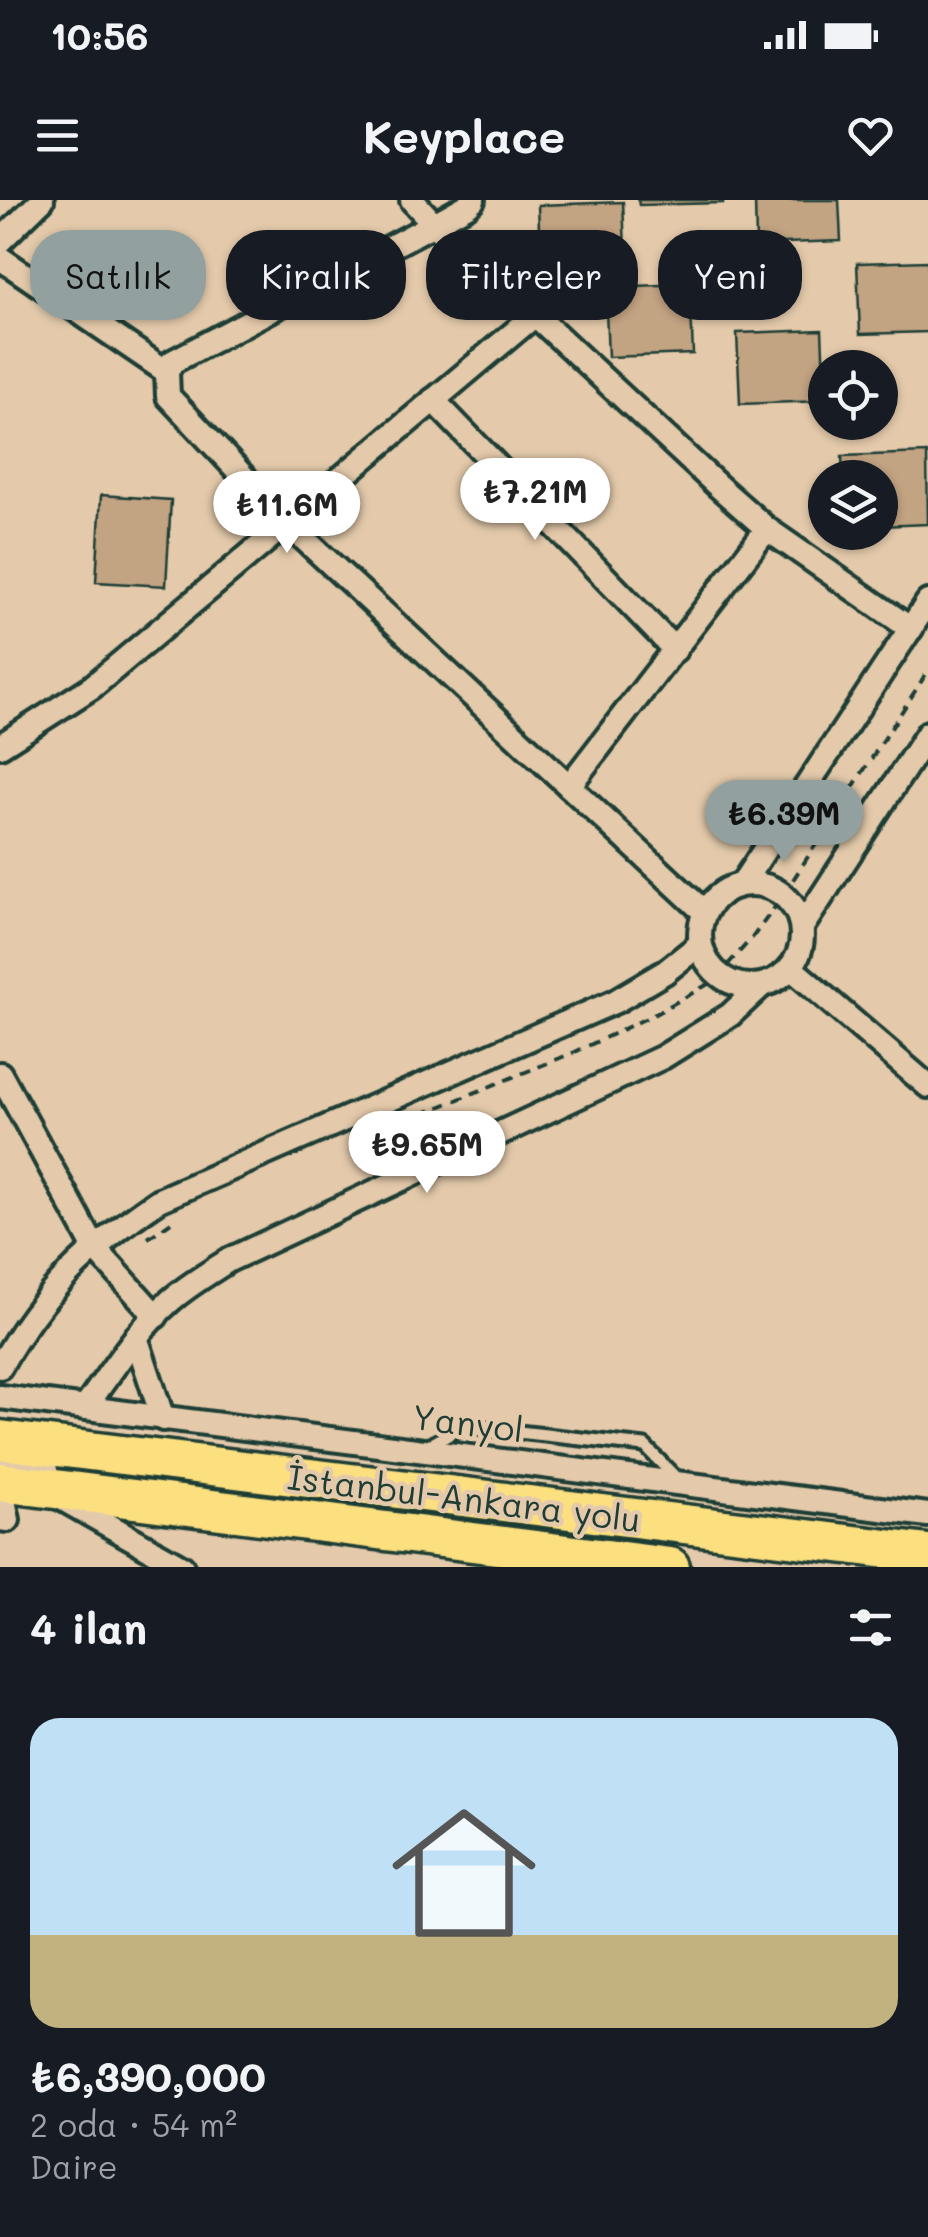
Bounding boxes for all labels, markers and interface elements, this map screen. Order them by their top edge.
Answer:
text: 10:56 [50,10,149,60]
text: Keyplace [363,106,565,164]
icon: menu [30,108,85,163]
icon: heart [843,108,898,163]
chip: Satılık [30,230,206,320]
chip: Kiralık [226,230,406,320]
chip: Filtreler [426,230,638,320]
chip: Yeni [658,230,802,320]
map controls [808,350,898,550]
button: locate [808,350,898,440]
pin: ₺7.21M [454,458,616,543]
button: layers [808,460,898,550]
text: ₺7.21M [482,469,588,511]
pin: ₺11.6M [206,471,368,556]
text: ₺11.6M [235,482,339,524]
pin: ₺6.39M [703,780,865,865]
text: ₺6.39M [727,791,841,833]
pin: ₺9.65M [346,1111,508,1196]
text: ₺9.65M [370,1122,484,1164]
street label: Yanyol [410,1392,526,1452]
street label: İstanbul-Ankara yolu [285,1453,643,1541]
text: 4 ilan [30,1600,147,1655]
icon: filters [843,1600,898,1655]
icon: home [374,1783,554,1963]
text: ₺6,390,000 [30,2048,266,2103]
text: 2 oda · 54 m² [30,2103,237,2145]
text: Daire [30,2145,118,2187]

